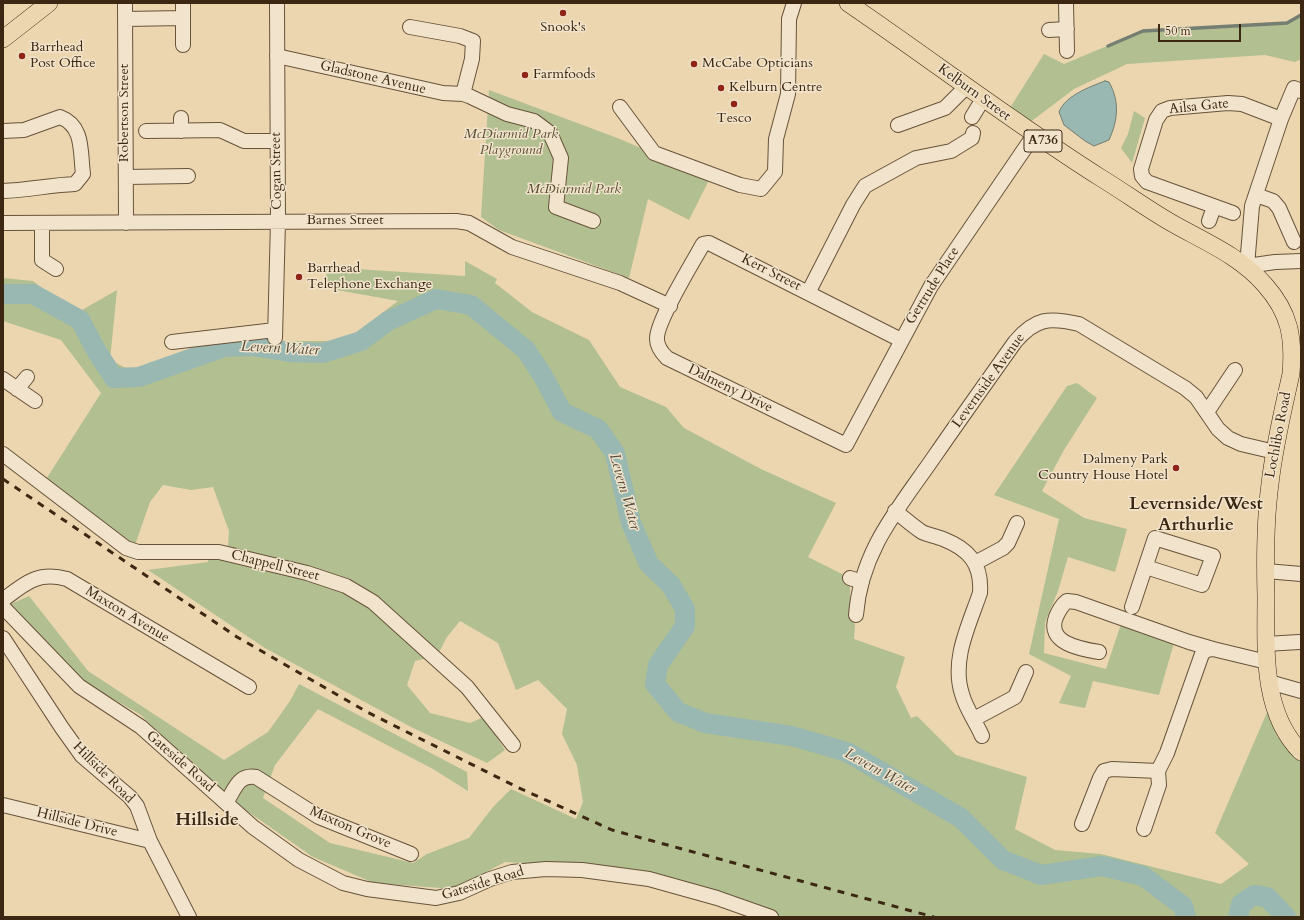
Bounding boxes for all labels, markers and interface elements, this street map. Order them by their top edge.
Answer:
marker: Snook's [558,8,568,18]
scale bar [1160,16,1243,42]
place label: Snook's [540,20,586,36]
text: 50 m [1165,23,1191,39]
place label: Barrhead Post Office [30,40,96,72]
marker: Barrhead Post Office [17,51,27,61]
place label: McCabe Opticians [702,56,813,72]
street label: Gladstone Avenue [318,58,428,98]
marker: McCabe Opticians [689,59,699,69]
street label: Kelburn Street [934,61,1014,125]
street label: Robertson Street [117,64,133,162]
place label: Farmfoods [533,67,596,83]
marker: Farmfoods [520,70,530,80]
place label: Kelburn Centre [729,80,822,96]
marker: Kelburn Centre [716,83,726,93]
street label: Ailsa Gate [1168,96,1230,118]
marker: Tesco [729,99,739,109]
place label: Tesco [716,111,752,127]
park label: McDiarmid Park Playground [464,127,558,160]
road number: A736 [1024,130,1062,152]
street label: Cogan Street [268,132,286,210]
park label: McDiarmid Park [527,182,621,198]
street label: Barnes Street [306,213,384,229]
street label: Gertrude Place [903,244,963,328]
street label: Kerr Street [738,251,804,295]
place label: Barrhead Telephone Exchange [307,261,432,294]
marker: Barrhead Telephone Exchange [294,272,304,282]
street label: Levernside Avenue [949,330,1029,432]
water label: Levern Water [240,338,320,360]
street label: Dalmeny Drive [685,361,775,417]
street label: Lochlibo Road [1262,391,1296,479]
water label: Levern Water [604,452,644,532]
place label: Dalmeny Park Country House Hotel [1038,452,1168,484]
marker: Dalmeny Park Country House Hotel [1171,463,1181,473]
district label: Levernside/West Arthurlie [1129,494,1263,536]
street label: Chappell Street [229,547,321,585]
street label: Maxton Avenue [82,583,172,647]
street label: Gateside Road [142,728,218,796]
street label: Hillside Road [69,739,137,807]
water label: Levern Water [841,745,919,799]
street label: Maxton Grove [307,803,393,853]
street label: Hillside Drive [35,805,119,841]
district label: Hillside [175,810,239,832]
street label: Gateside Road [440,864,526,904]

